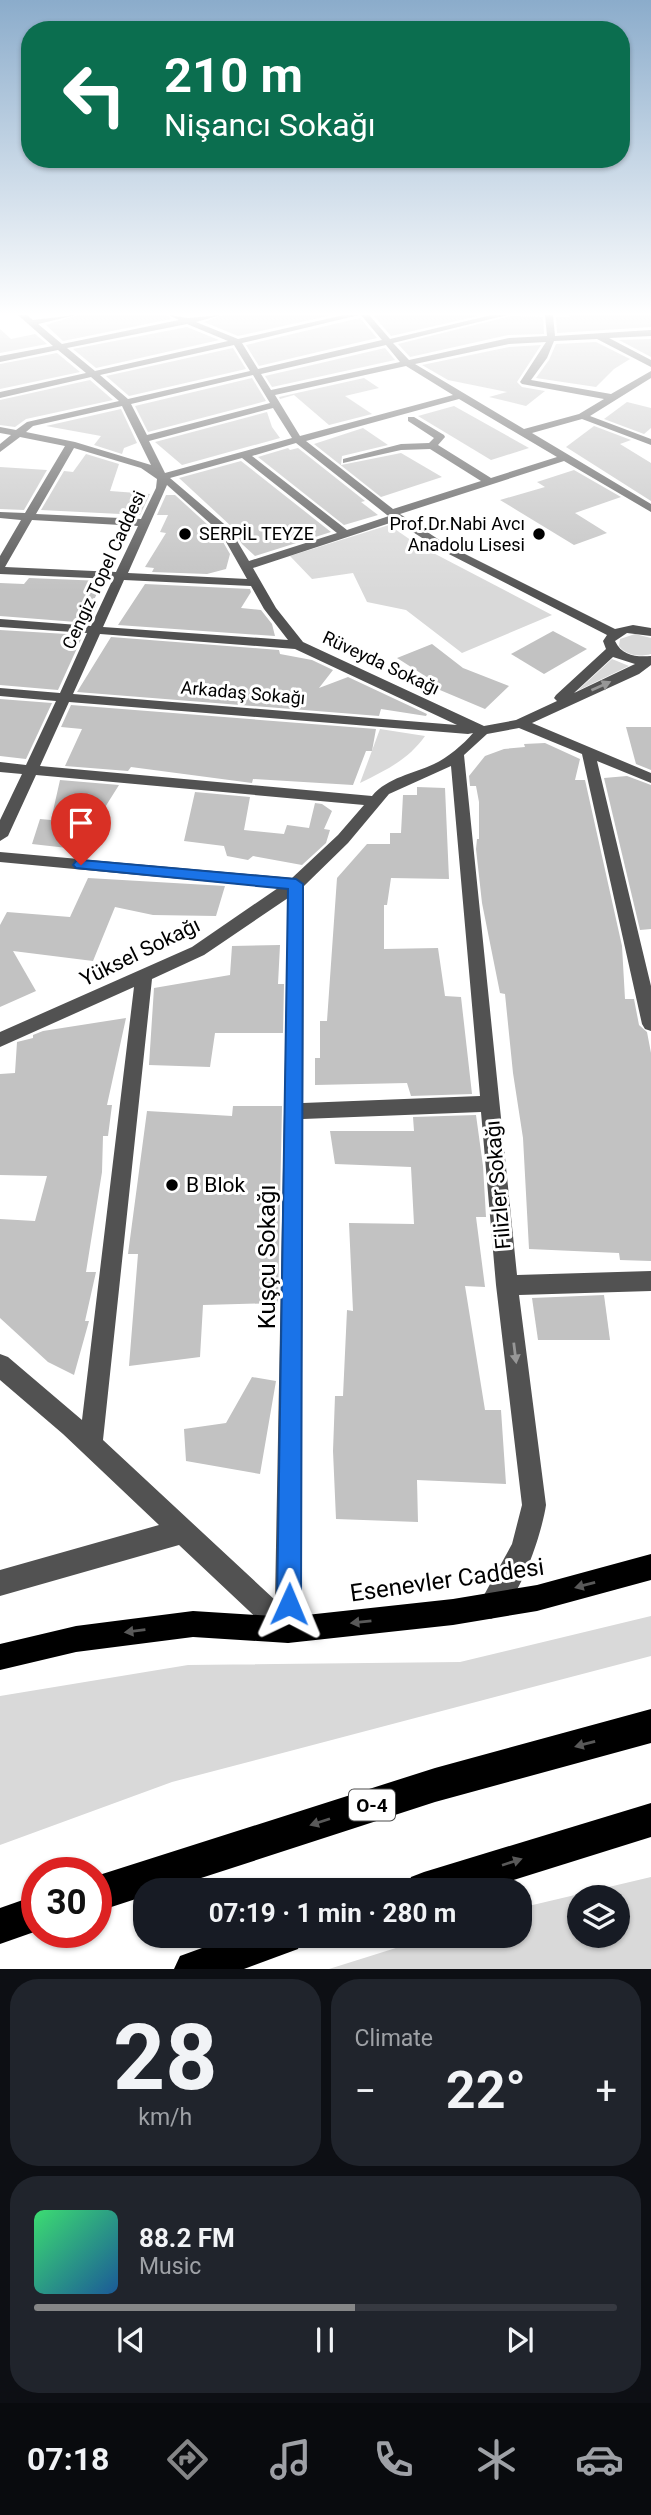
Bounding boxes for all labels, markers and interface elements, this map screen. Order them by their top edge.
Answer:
text: 210 m [164,47,303,104]
icon: left [49,49,140,140]
text: Nişancı Sokağı [164,106,376,144]
street label: Cengiz Topel Caddesi [58,487,149,652]
place label: Prof.Dr.Nabi Avcı Anadolu Lisesi [390,513,525,555]
place label: SERPİL TEYZE [199,523,314,544]
marker: SERPİL TEYZE [177,526,193,542]
marker: Prof.Dr.Nabi Avcı Anadolu Lisesi [531,526,547,542]
street label: Rüveyda Sokağı [320,626,443,699]
street label: Arkadaş Sokağı [180,677,306,708]
one-way arrow [591,680,611,692]
pin [51,793,111,865]
icon: arrive [62,804,100,842]
street label: Yüksel Sokağı [76,913,204,991]
street label: Filizler Sokağı [480,1119,516,1251]
place label: B Blok [186,1173,245,1197]
marker: B Blok [164,1177,180,1193]
street label: Kuşçu Sokağı [253,1185,281,1329]
one-way arrow [510,1342,521,1364]
street label: Esenevler Caddesi [348,1553,546,1607]
position arrow [252,1567,326,1641]
one-way arrow [574,1581,595,1591]
one-way arrow [350,1617,372,1628]
one-way arrow [123,1626,145,1637]
one-way arrow [574,1739,596,1750]
road number: O-4 [349,1789,395,1820]
one-way arrow [309,1817,330,1827]
one-way arrow [502,1856,523,1867]
speed limit sign: 30 [21,1857,112,1948]
map controls [567,1885,630,1948]
button: layers [567,1885,630,1948]
text: 07:19 · 1 min · 280 m [209,1898,456,1928]
text: 28 [113,2005,217,2111]
text: Climate [355,2025,433,2052]
text: 22° [446,2060,526,2121]
text: − [355,2069,376,2113]
text: + [595,2069,617,2113]
text: km/h [138,2104,192,2131]
text: 88.2 FM [139,2223,235,2253]
text: Music [139,2253,201,2280]
icon: previous [112,2321,150,2359]
icon: pause [306,2321,344,2359]
icon: next [501,2321,539,2359]
icon: directions [163,2435,212,2484]
icon: music [266,2435,315,2484]
icon: phone [369,2435,418,2484]
icon: climate [472,2435,521,2484]
icon: car [575,2435,624,2484]
text: 07:18 [27,2440,109,2478]

